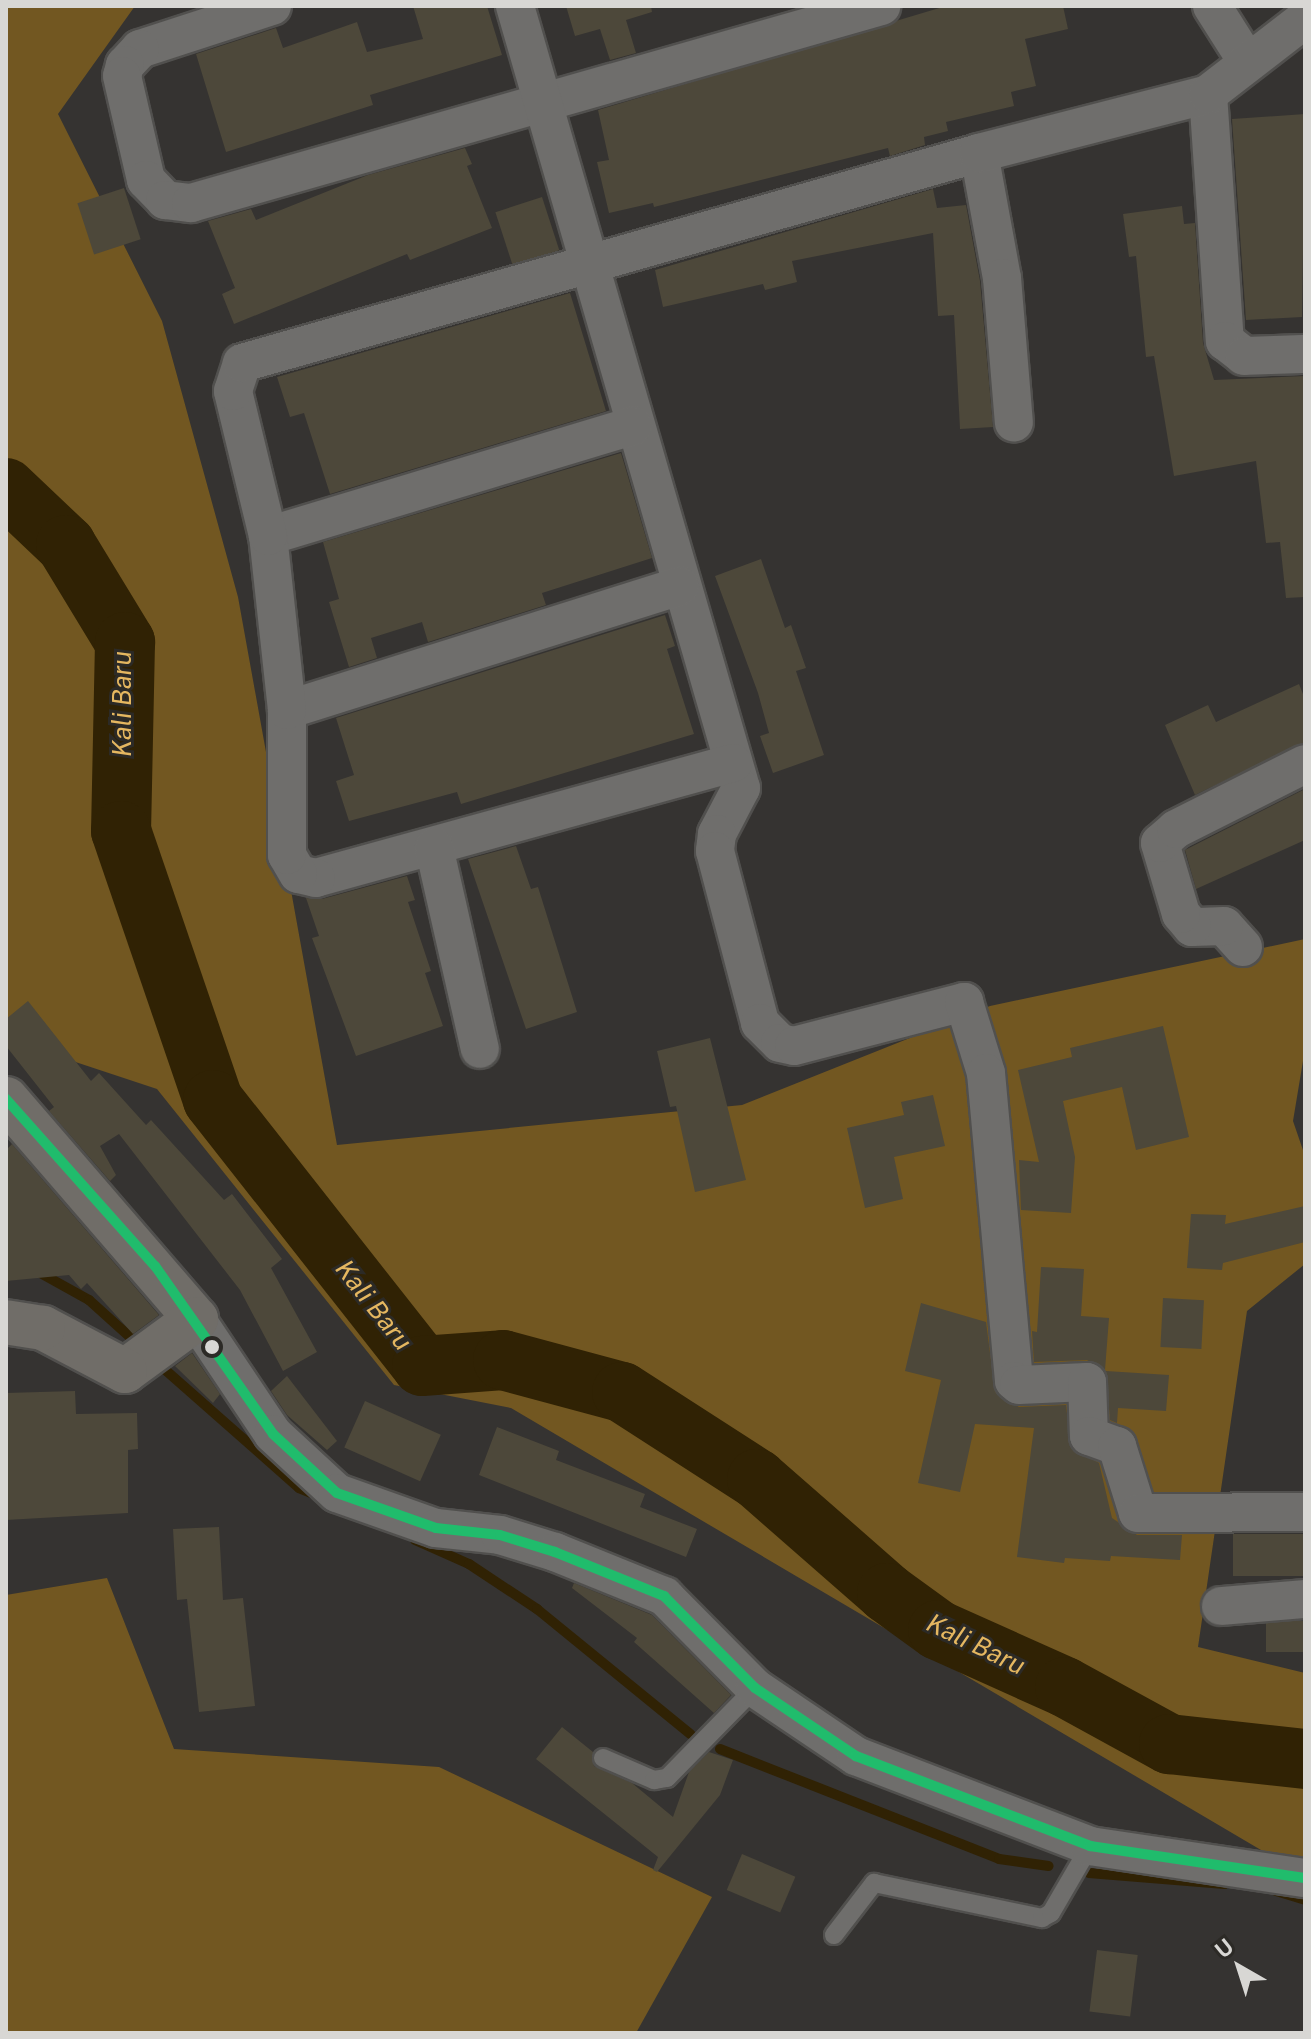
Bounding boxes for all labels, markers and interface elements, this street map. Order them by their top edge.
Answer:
water label: Kali Baru [106,651,138,757]
water label: Kali Baru [329,1254,419,1356]
unlabelled marker [204,1339,220,1355]
water label: Kali Baru [922,1607,1030,1681]
north arrow [1199,1927,1279,2007]
text: U [1210,1933,1238,1963]

